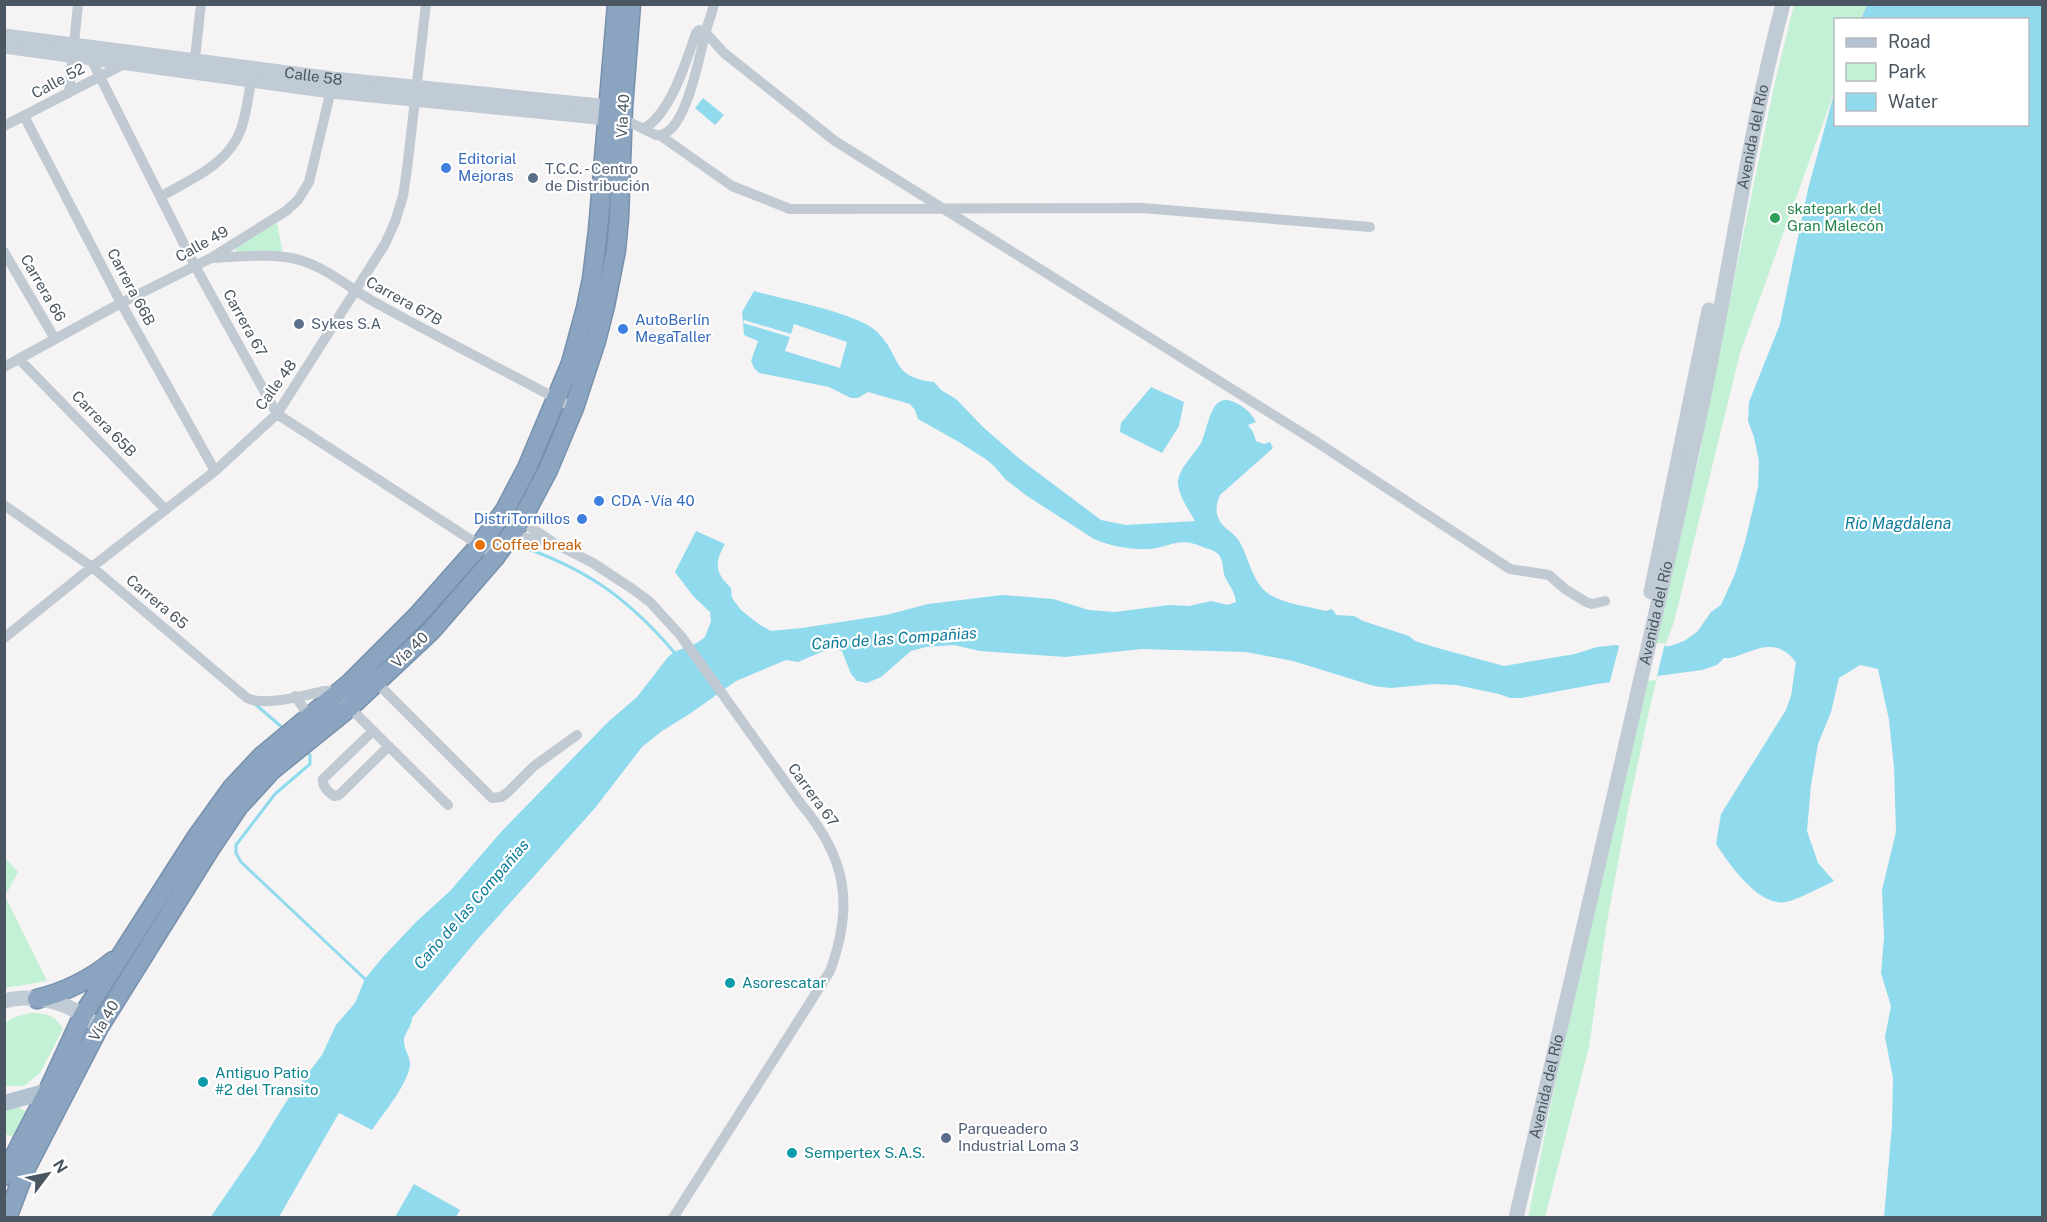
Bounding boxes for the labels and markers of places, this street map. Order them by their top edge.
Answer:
place label: Editorial Mejoras [458,150,517,184]
place label: T.C.C. - Centro de Distribución [545,160,650,194]
marker: Editorial Mejoras [439,161,453,175]
marker: T.C.C. - Centro de Distribución [526,171,540,185]
place label: skatepark del Gran Malecón [1787,200,1884,234]
marker: skatepark del Gran Malecón [1768,211,1782,225]
place label: AutoBerlín MegaTaller [635,311,712,345]
place label: Sykes S.A [311,315,382,332]
marker: Sykes S.A [292,317,306,331]
marker: AutoBerlín MegaTaller [616,322,630,336]
place label: CDA - Vía 40 [611,492,695,509]
marker: CDA - Vía 40 [592,494,606,508]
place label: DistriTornillos [474,510,570,527]
marker: DistriTornillos [575,512,589,526]
place label: Coffee break [492,536,582,553]
marker: Coffee break [473,538,487,552]
place label: Asorescatar [742,974,826,991]
marker: Asorescatar [723,976,737,990]
place label: Antiguo Patio #2 del Transito [215,1064,318,1098]
marker: Antiguo Patio #2 del Transito [196,1075,210,1089]
place label: Parqueadero Industrial Loma 3 [958,1120,1079,1154]
marker: Parqueadero Industrial Loma 3 [939,1131,953,1145]
place label: Sempertex S.A.S. [804,1144,925,1161]
marker: Sempertex S.A.S. [785,1146,799,1160]

